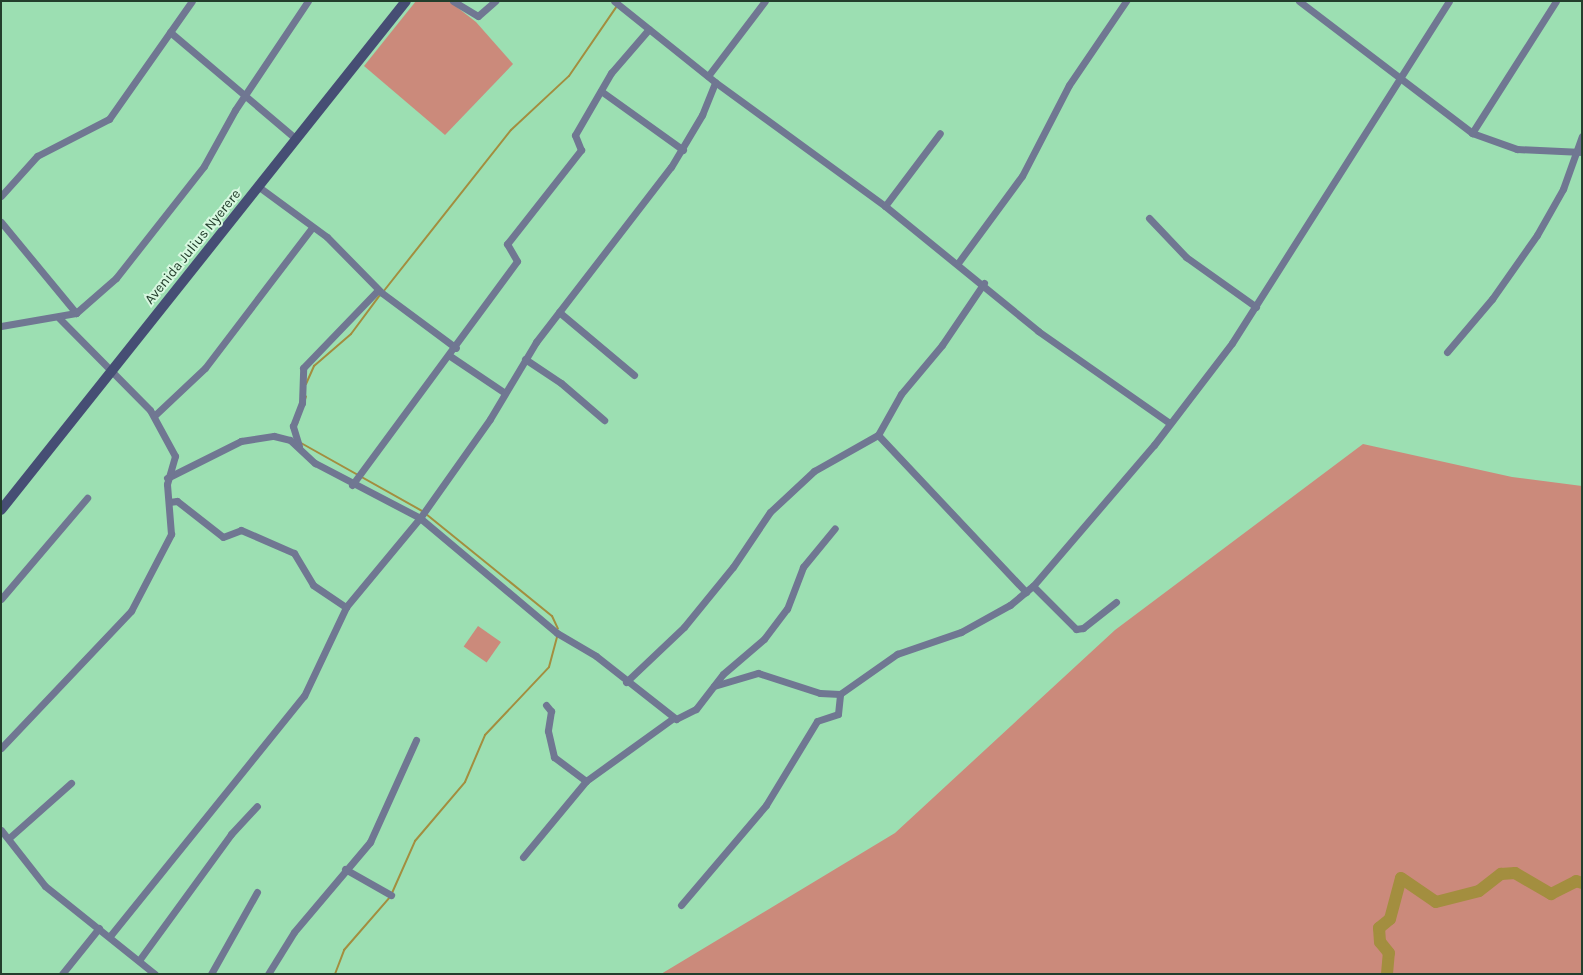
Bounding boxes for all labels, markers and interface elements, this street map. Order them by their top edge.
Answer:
street label: Avenida Julius Nyerere [141,186,245,308]

